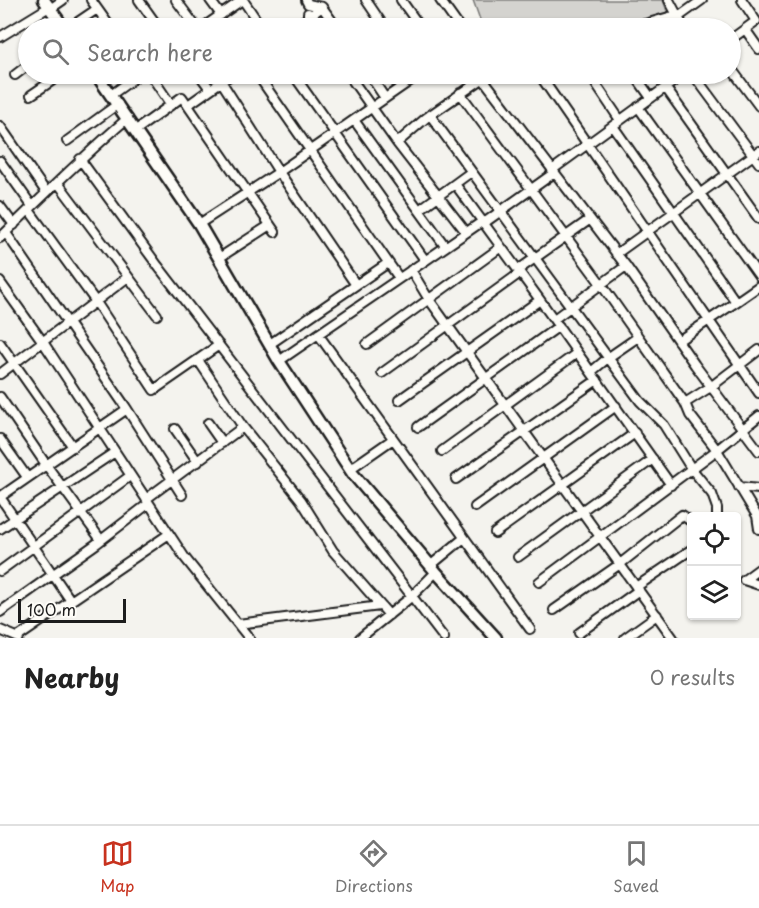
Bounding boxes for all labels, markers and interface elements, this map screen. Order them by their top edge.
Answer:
search box [18,18,741,84]
icon: search [39,35,72,68]
text: Search here [87,35,213,68]
map controls [687,512,741,620]
button: locate [687,512,741,566]
button: layers [687,566,741,620]
scale bar [18,596,126,624]
text: 100 m [27,597,76,621]
text: Nearby [24,658,119,697]
text: 0 results [650,662,735,692]
tab: Map [100,837,134,897]
tab: Directions [335,837,413,897]
tab: Saved [613,837,659,897]

